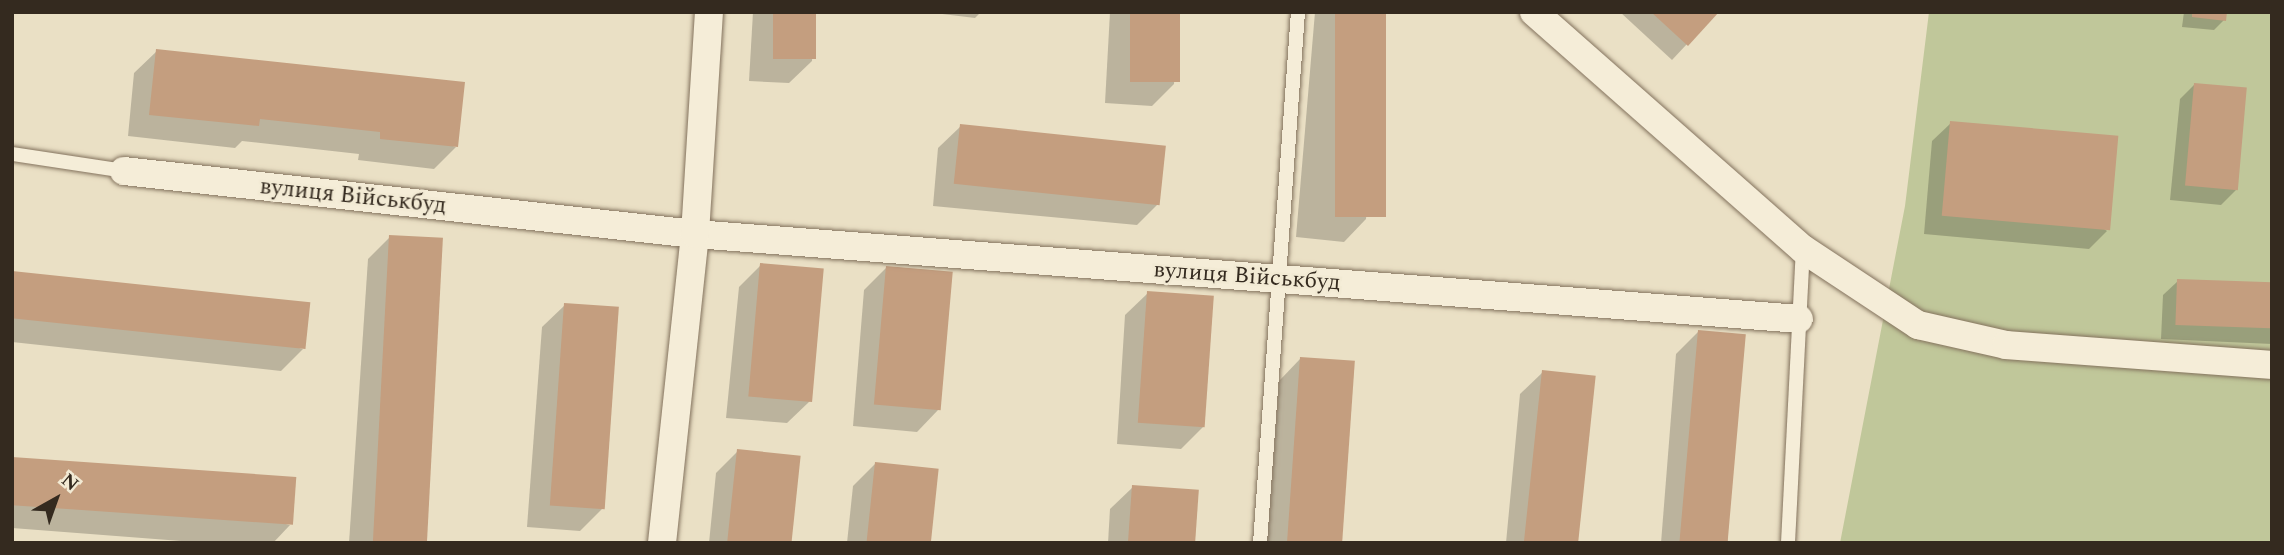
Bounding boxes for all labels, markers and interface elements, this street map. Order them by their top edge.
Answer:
street label: вулиця Військбуд [258,173,448,221]
street label: вулиця Військбуд [1153,257,1341,297]
north arrow [21,464,91,534]
text: N [55,466,85,499]

